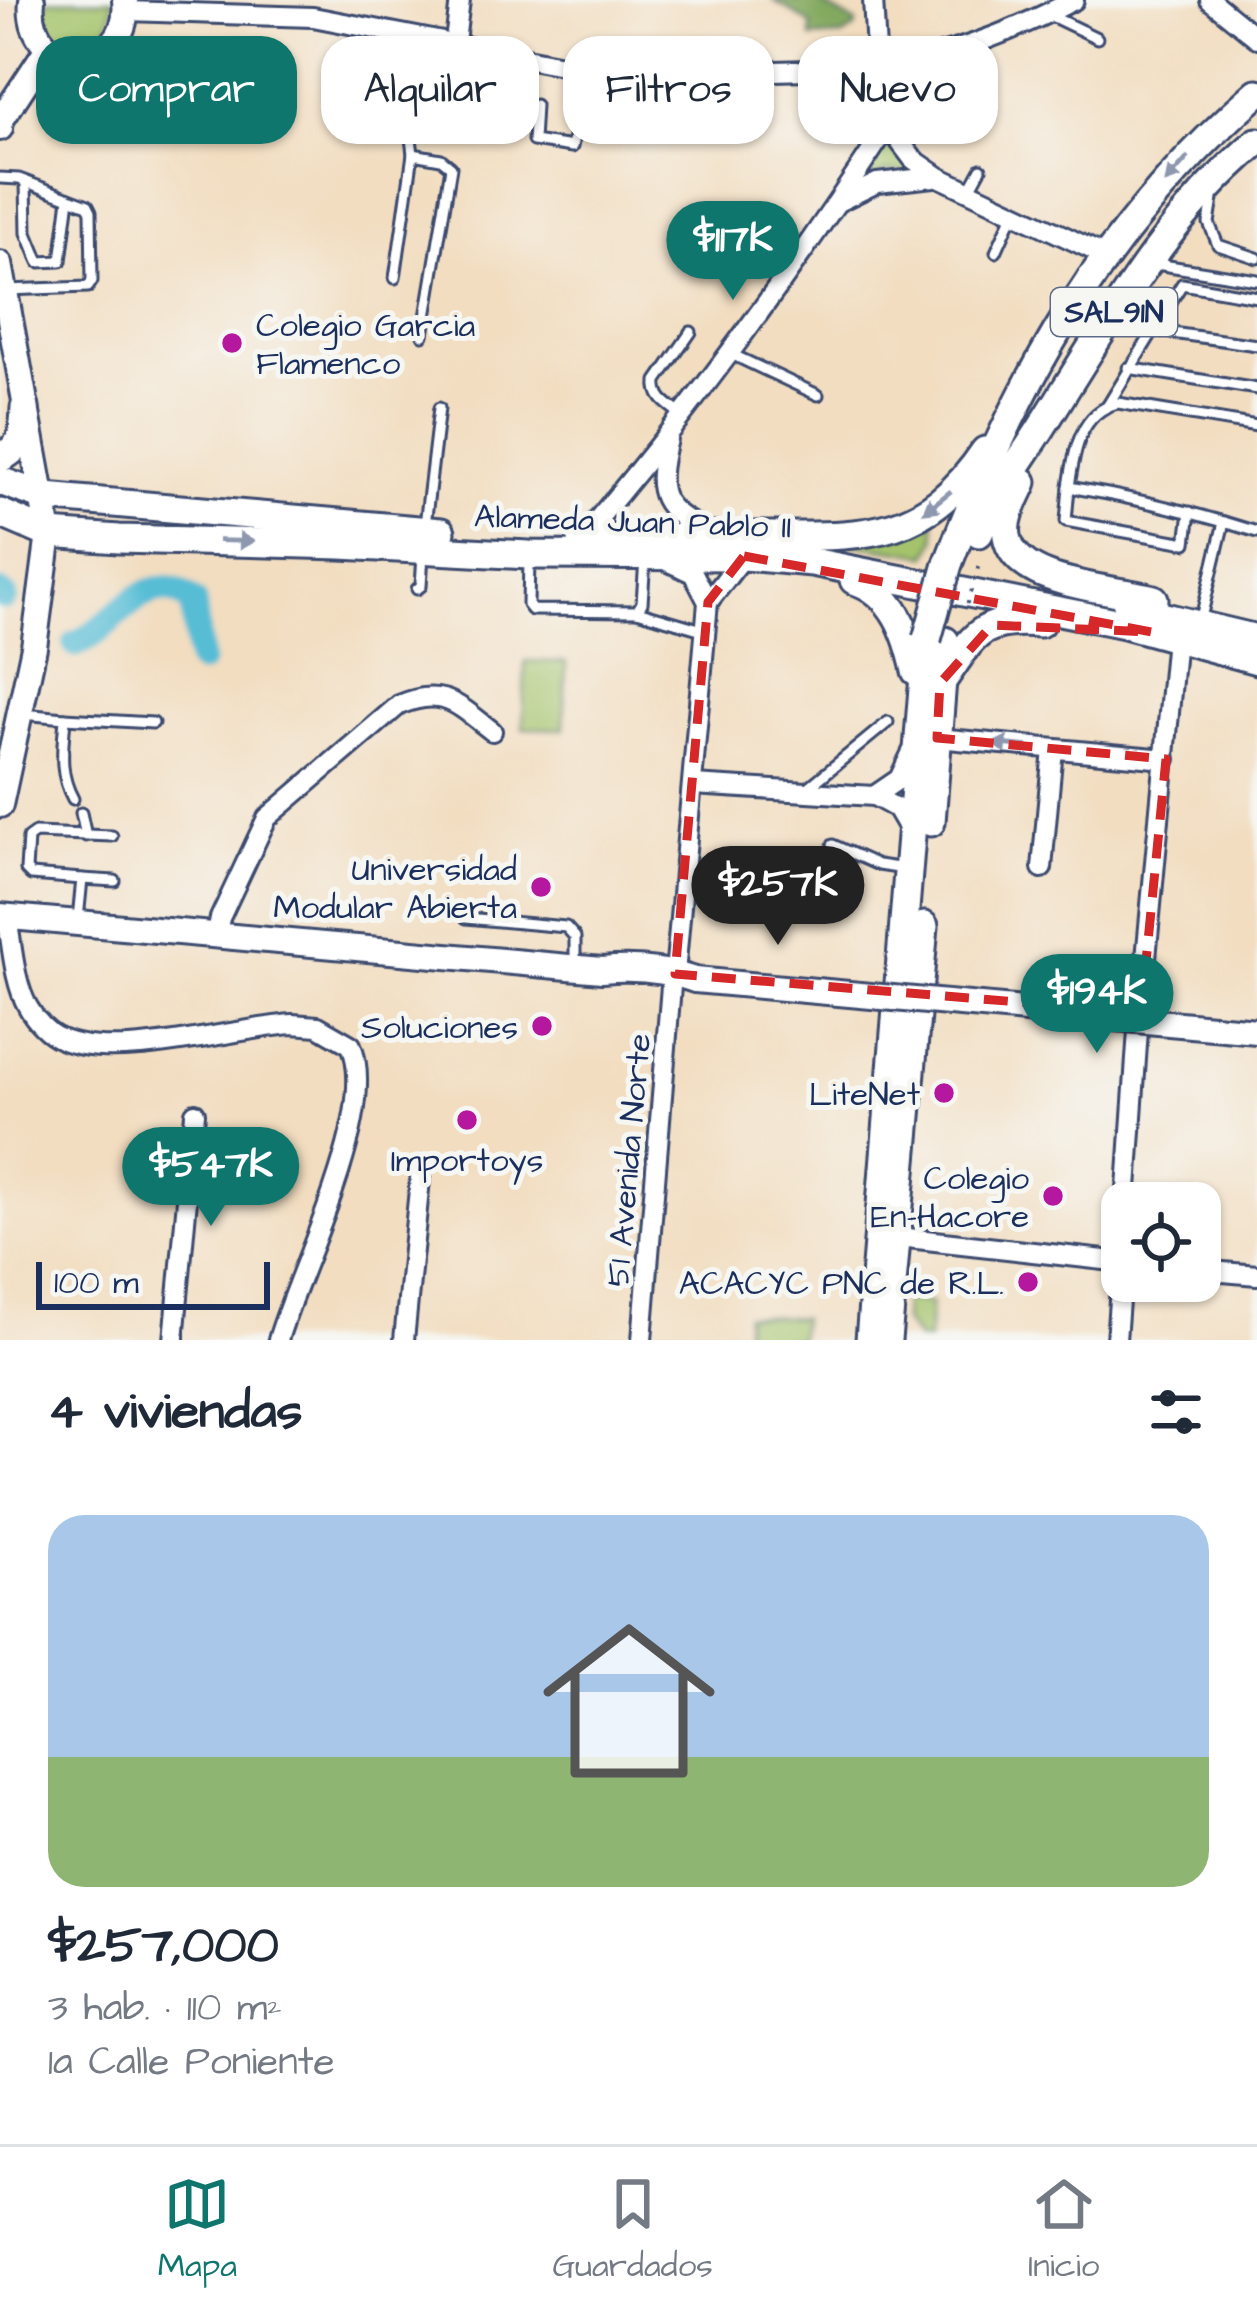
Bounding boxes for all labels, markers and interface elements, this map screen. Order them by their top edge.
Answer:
chip: Comprar [36,36,297,144]
chip: Alquilar [321,36,539,144]
chip: Filtros [563,36,774,144]
chip: Nuevo [798,36,998,144]
one-way arrow [1164,155,1190,185]
pin: $117K [649,201,817,303]
text: $117K [693,213,773,267]
road number: SAL91N [1051,288,1177,336]
place label: Colegio Garcia Flamenco [256,303,475,387]
marker: Colegio Garcia Flamenco [219,330,245,356]
one-way arrow [922,489,953,514]
street label: Alameda Juan Pablo II [473,493,792,551]
one-way arrow [218,532,256,551]
one-way arrow [991,735,1028,754]
pin: $257K [694,846,862,948]
place label: Universidad Modular Abierta [273,847,517,931]
text: $257K [718,858,838,912]
marker: Universidad Modular Abierta [528,874,554,900]
pin: $194K [1013,954,1181,1056]
text: $194K [1047,966,1147,1020]
place label: Soluciones [361,1005,518,1051]
marker: Soluciones [529,1013,555,1039]
street label: 51 Avenida Norte [595,1032,663,1289]
place label: LiteNet [809,1072,920,1118]
marker: LiteNet [931,1080,957,1106]
marker: Importoys [454,1107,480,1133]
pin: $547K [127,1127,295,1229]
place label: Importoys [391,1138,543,1185]
text: $547K [149,1139,273,1193]
place label: Colegio En-Hacore [870,1156,1029,1240]
map controls [1101,1182,1221,1302]
button: locate [1101,1182,1221,1302]
marker: Colegio En-Hacore [1040,1183,1066,1209]
scale bar [36,1256,270,1309]
text: 100 m [54,1260,139,1306]
place label: ACACYC PNC de R.L. [679,1261,1004,1307]
marker: ACACYC PNC de R.L. [1015,1269,1041,1295]
text: 4 viviendas [48,1377,302,1448]
icon: filters [1143,1379,1209,1445]
icon: home [521,1593,737,1809]
text: $257,000 [48,1911,279,1982]
text: 3 hab. · 110 m² [48,1982,282,2036]
text: 1a Calle Poniente [48,2036,335,2090]
tab: Mapa [158,2171,237,2289]
tab: Guardados [552,2171,713,2289]
tab: Inicio [1028,2171,1099,2289]

